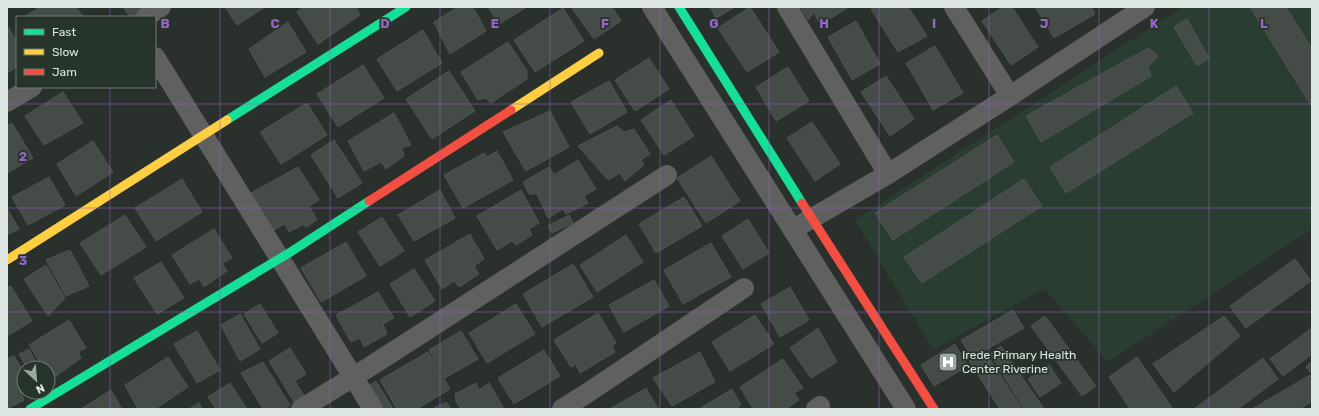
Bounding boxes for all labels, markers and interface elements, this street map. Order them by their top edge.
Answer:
legend [16,16,156,88]
text: B [160,16,170,31]
text: C [270,16,280,31]
text: D [380,16,390,31]
text: E [491,16,499,31]
text: F [601,16,609,31]
text: G [709,16,719,31]
text: H [819,16,829,31]
text: I [932,16,936,31]
text: J [1040,16,1048,31]
text: K [1150,16,1159,31]
text: L [1260,16,1268,31]
text: Fast [52,25,76,39]
text: Slow [52,45,79,59]
text: Jam [52,65,77,79]
text: 2 [19,149,27,164]
text: 3 [19,253,28,268]
place label: Irede Primary Health Center Riverine [962,348,1076,376]
hospital icon: Irede Primary Health Center Riverine [937,351,959,373]
north arrow [16,360,56,400]
text: N [34,381,47,396]

